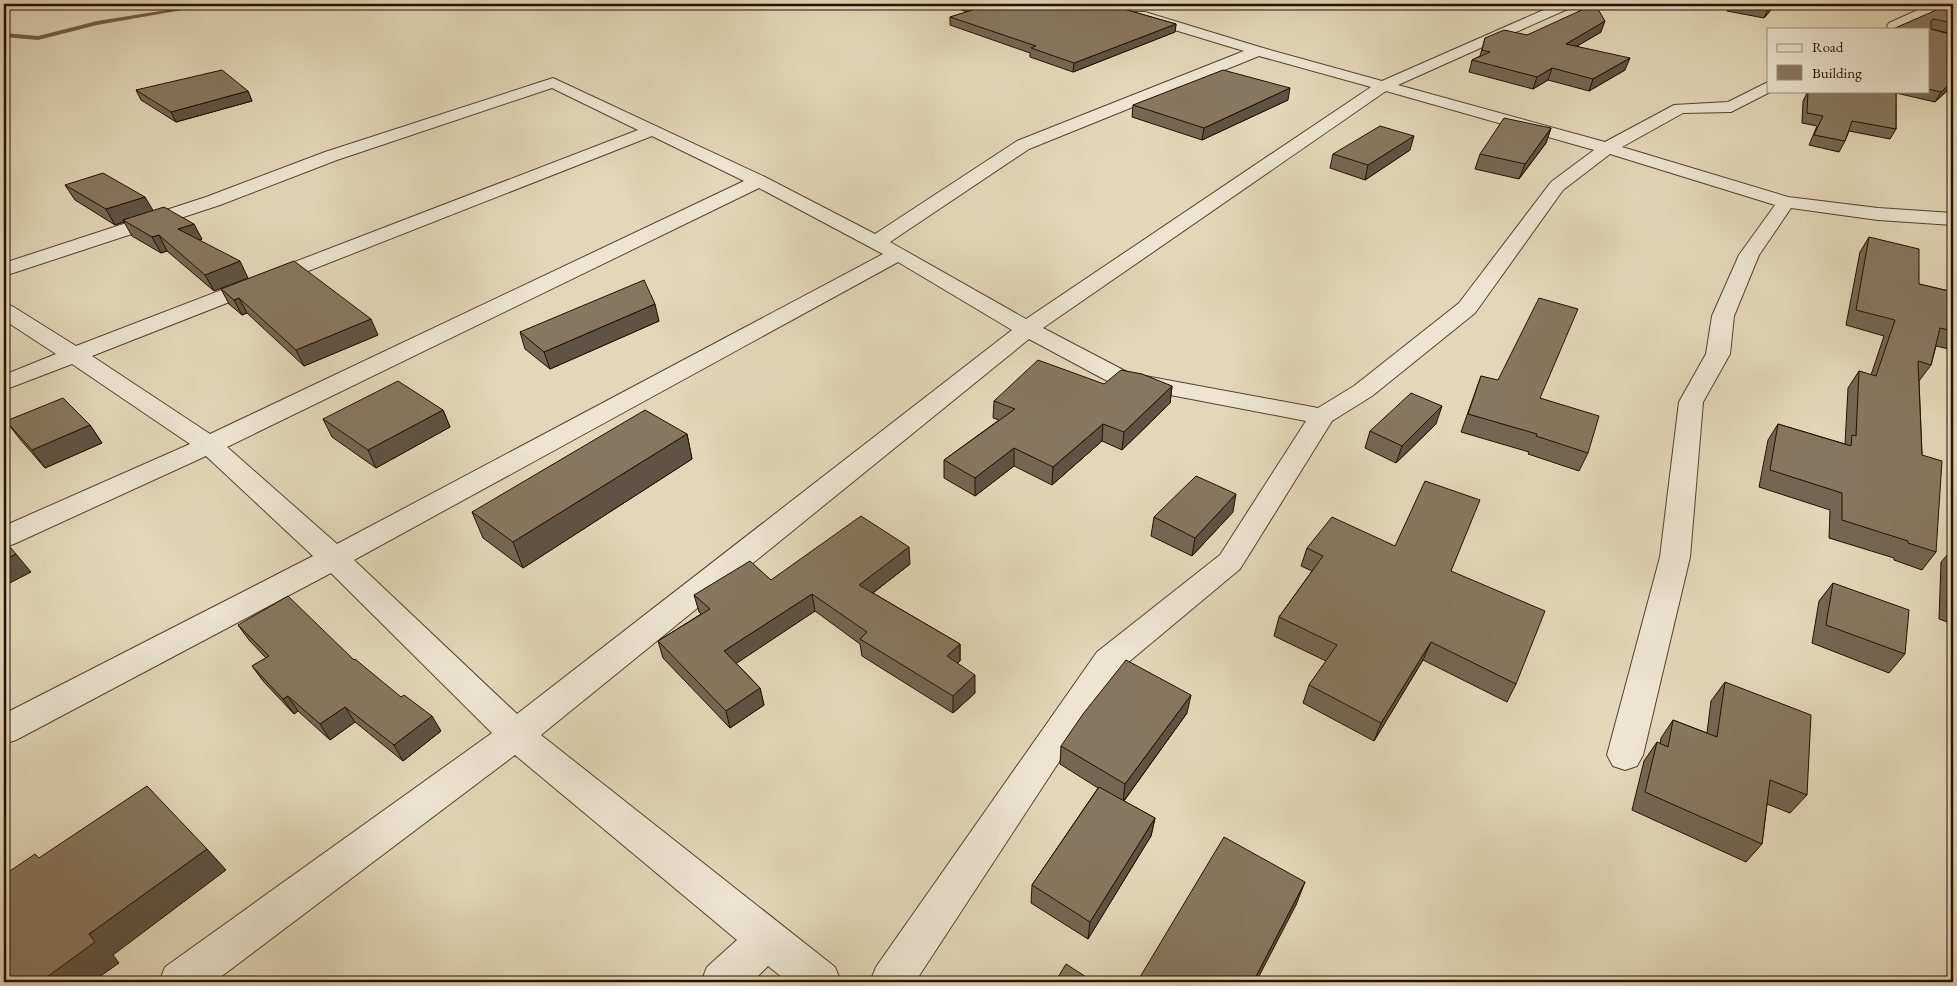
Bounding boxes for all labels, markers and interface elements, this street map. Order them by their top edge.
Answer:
legend [1767,28,1930,92]
text: Road [1812,37,1844,56]
text: Building [1812,63,1862,82]

